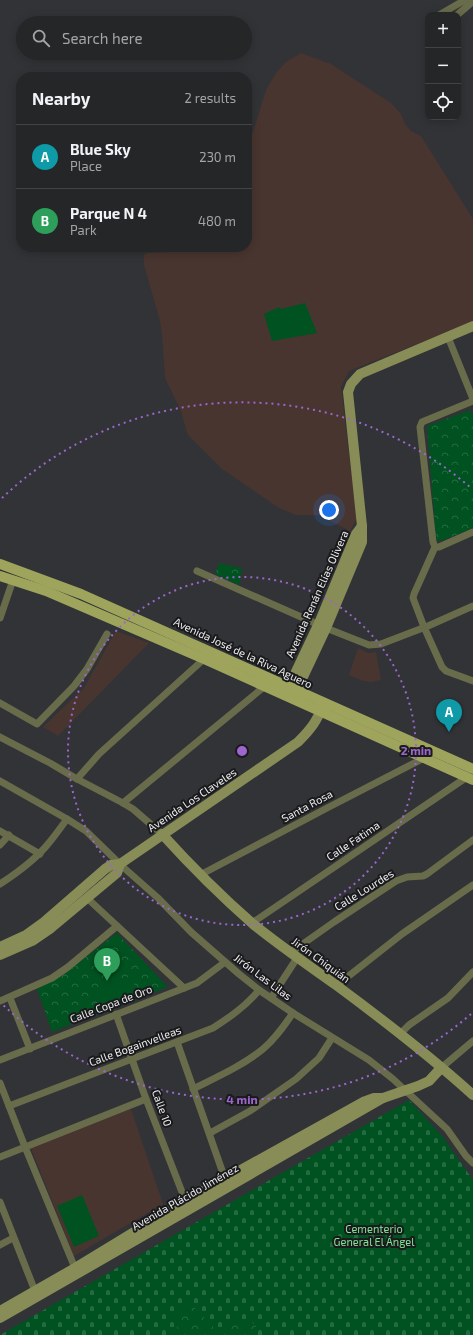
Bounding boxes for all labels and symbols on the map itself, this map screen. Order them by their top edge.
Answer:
your location [319,500,339,520]
street label: Avenida Renán Elías Olivera [283,528,351,659]
street label: Avenida José de la Riva Aguero [172,615,315,690]
pin: A [436,699,462,732]
text: 2 min [401,743,431,757]
centre of rings [235,744,249,758]
street label: Avenida Los Claveles [145,765,239,834]
street label: Santa Rosa [279,787,334,824]
street label: Calle Fatima [324,818,382,863]
street label: Calle Lourdes [332,866,396,913]
street label: Jirón Chiquián [290,934,353,985]
pin: B [94,948,120,981]
street label: Jirón Las Lilas [232,951,295,1003]
street label: Calle Copa de Oro [68,982,154,1025]
street label: Calle Bogainvelleas [87,1023,183,1068]
street label: Calle 10 [150,1088,175,1128]
text: 4 min [226,1092,258,1106]
street label: Avenida Plácido Jiménez [129,1161,241,1232]
park label: Cementerio General El Ángel [334,1222,415,1248]

